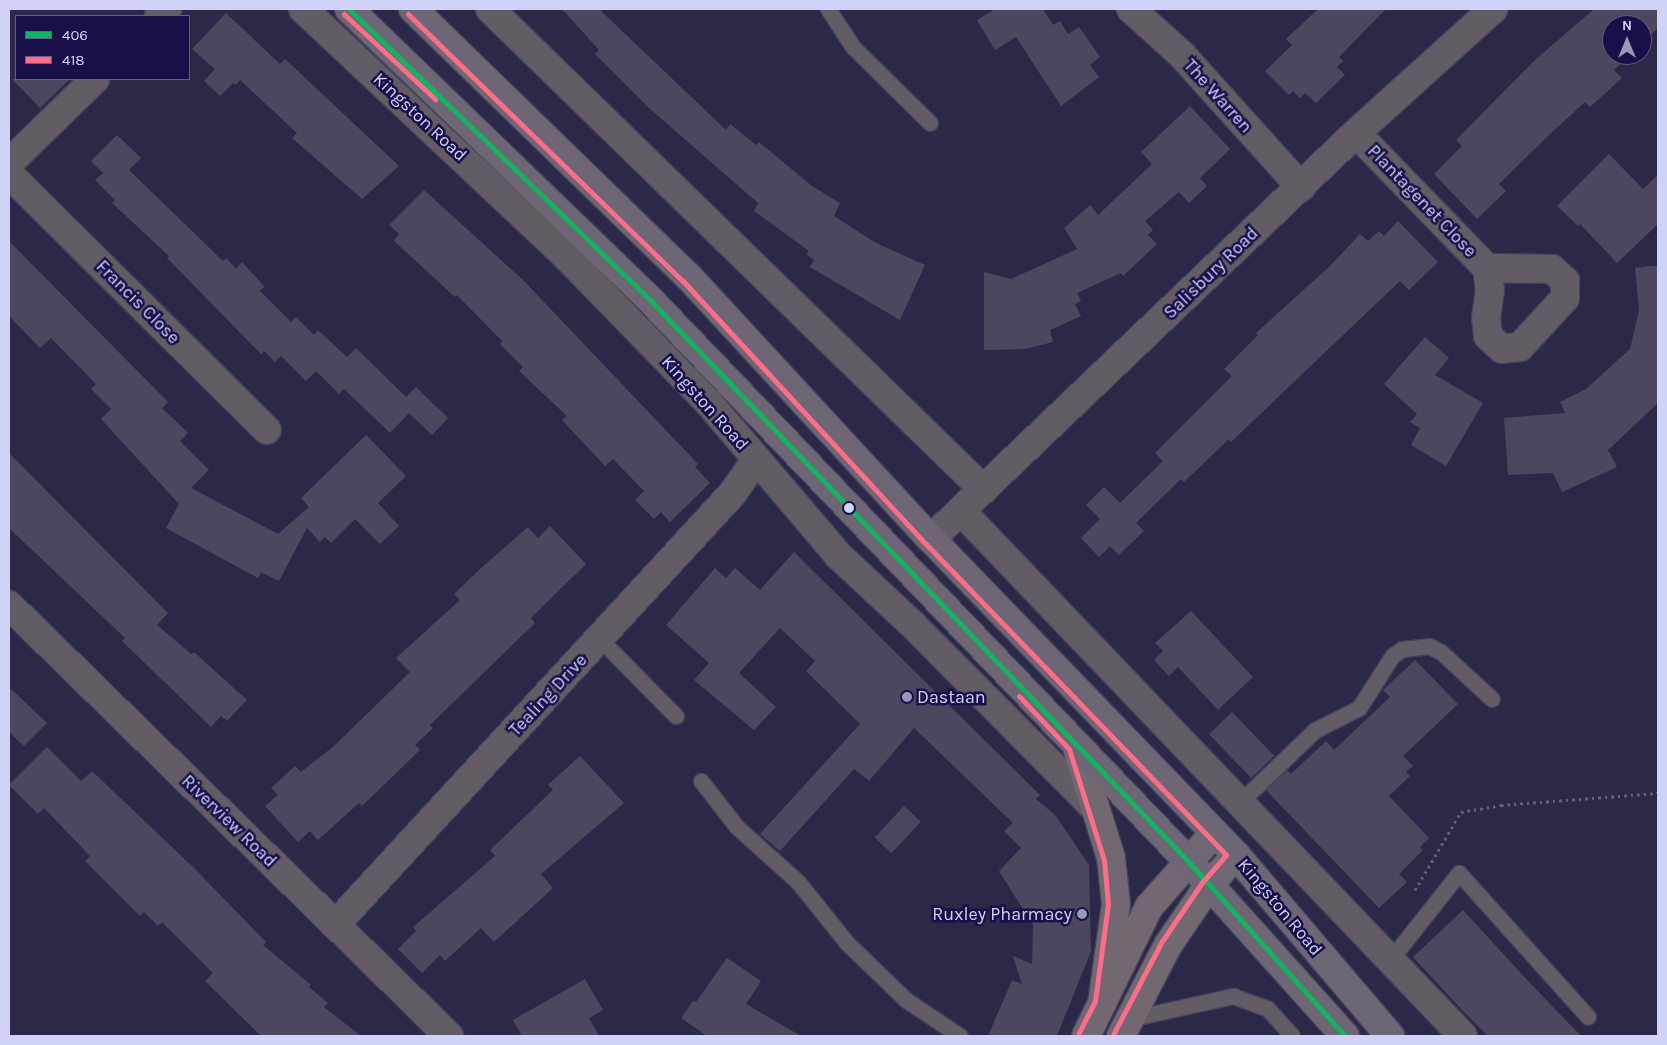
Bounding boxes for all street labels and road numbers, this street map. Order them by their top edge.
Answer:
street label: The Warren [1179,55,1257,137]
street label: Kingston Road [369,68,471,166]
street label: Plantagenet Close [1363,140,1481,262]
street label: Salisbury Road [1159,223,1263,323]
street label: Francis Close [92,256,184,348]
street label: Kingston Road [657,351,753,455]
street label: Tealing Drive [504,649,592,741]
street label: Riverview Road [177,770,281,872]
street label: Kingston Road [1233,854,1327,960]

